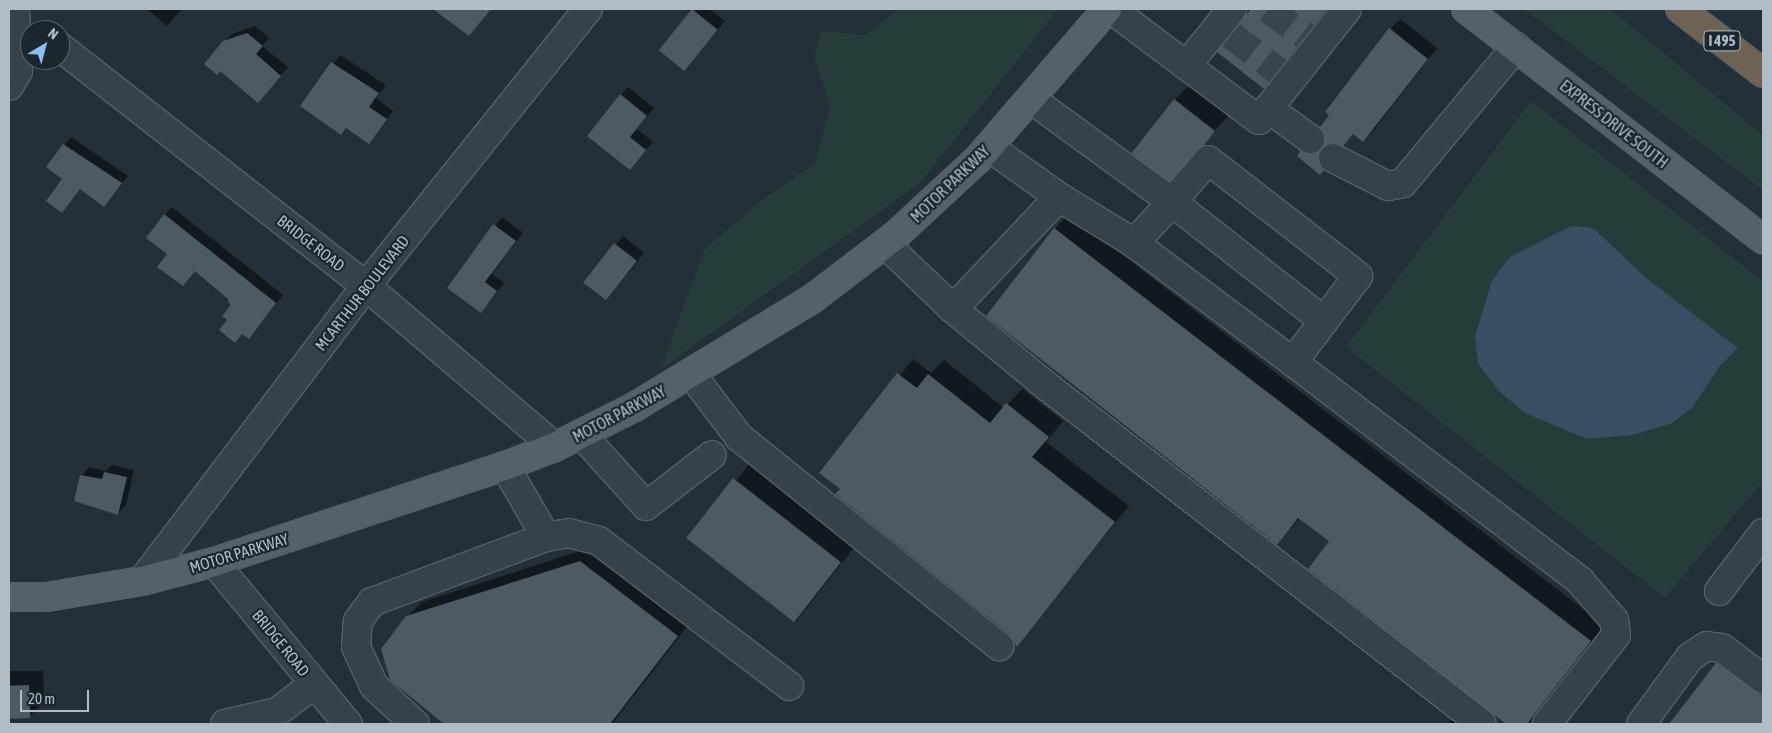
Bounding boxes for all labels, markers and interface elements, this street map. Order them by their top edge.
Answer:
north arrow [20,20,70,70]
text: N [45,25,62,43]
road number: I 495 [1703,28,1741,54]
street label: EXPRESS DRIVE SOUTH [1556,76,1672,172]
street label: MOTOR PARKWAY [907,142,993,226]
street label: BRIDGE ROAD [274,211,348,275]
street label: MCARTHUR BOULEVARD [311,231,413,355]
street label: MOTOR PARKWAY [569,382,669,446]
street label: MOTOR PARKWAY [187,529,291,577]
street label: BRIDGE ROAD [248,606,314,680]
scale bar [22,680,91,712]
text: 20 m [28,690,55,707]

